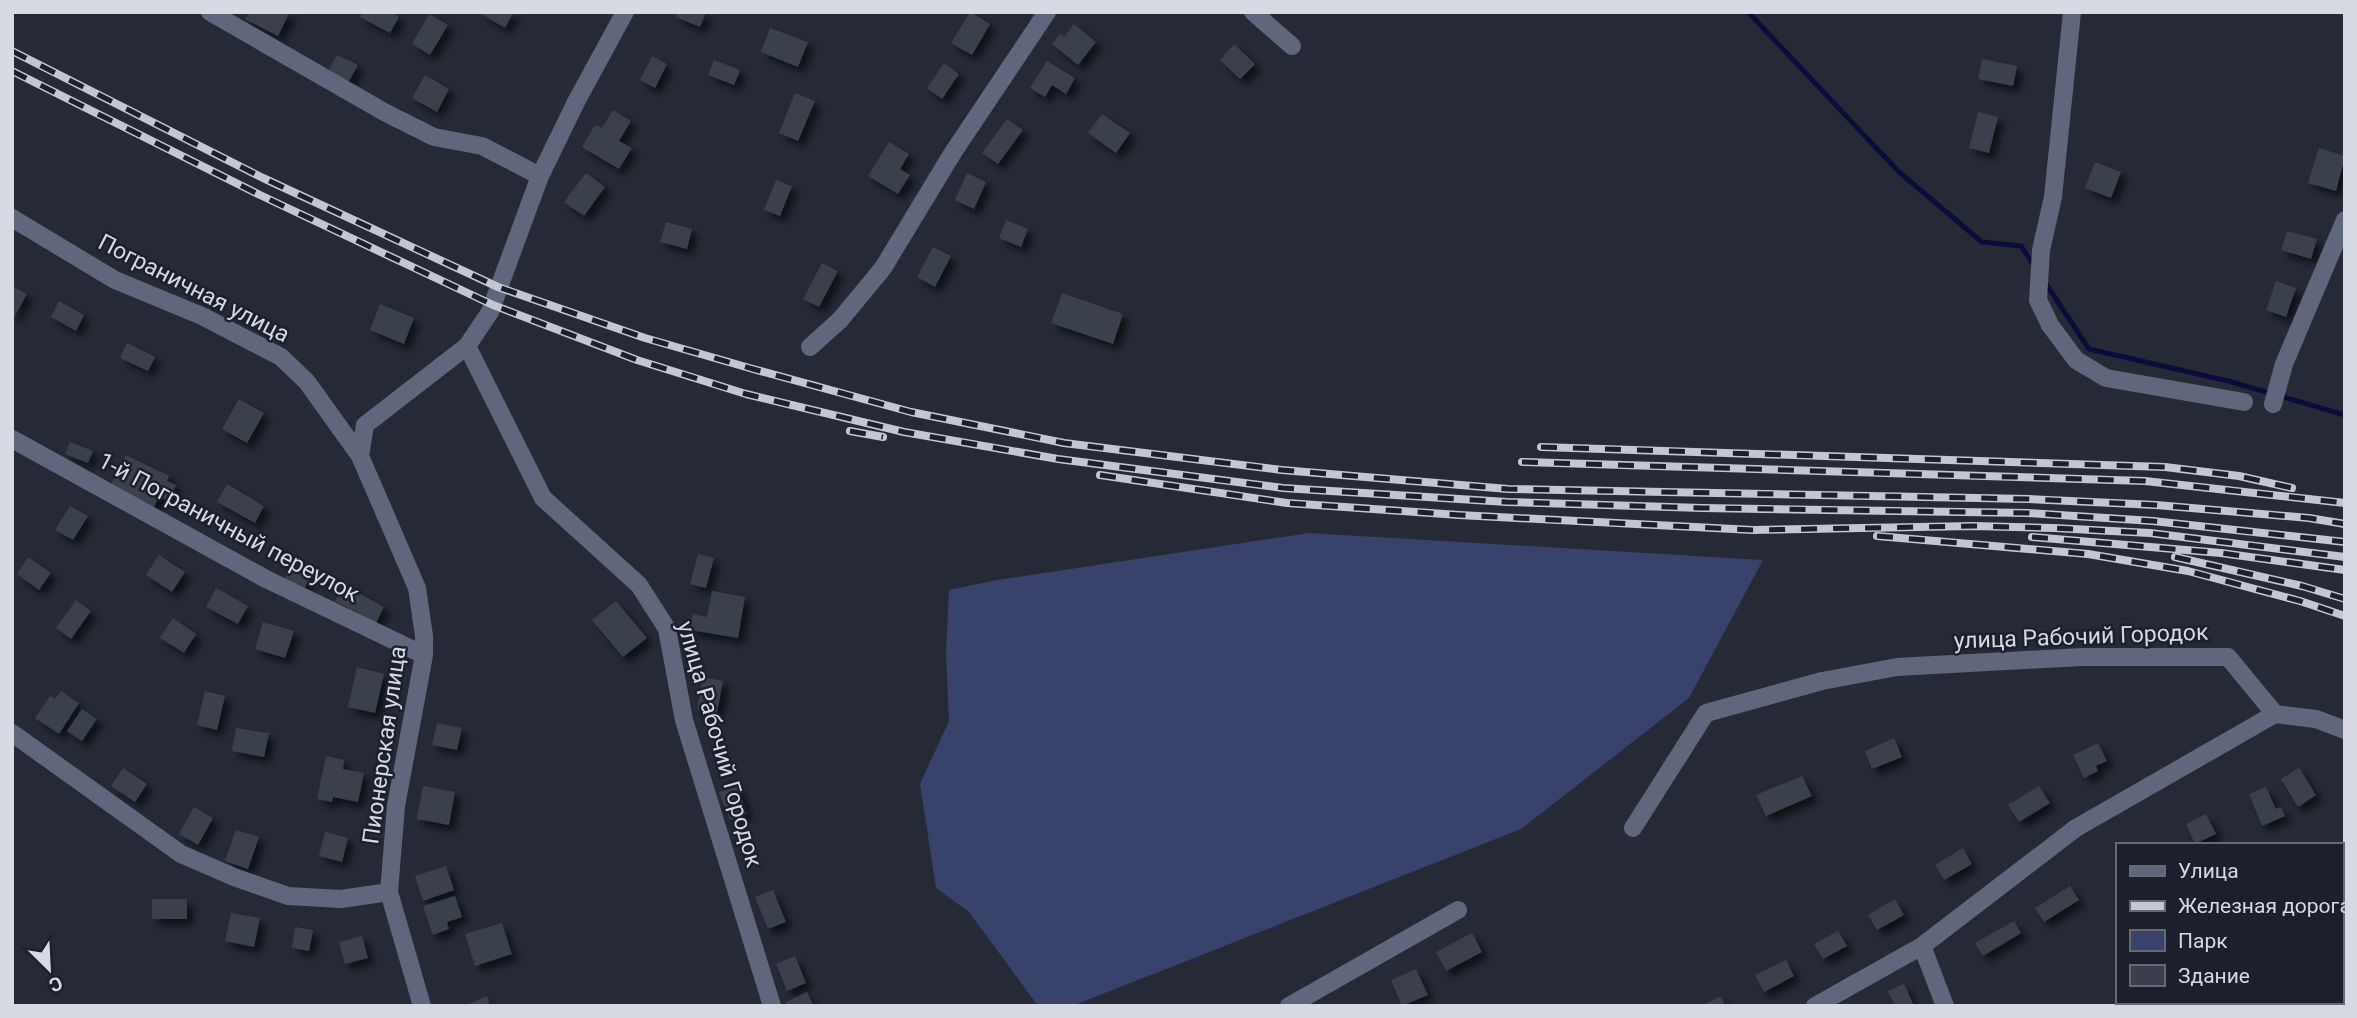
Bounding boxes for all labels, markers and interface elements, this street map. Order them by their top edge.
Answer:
street label: Пограничная улица [94,229,294,348]
street label: 1-й Пограничный переулок [94,447,364,608]
street label: улица Рабочий Городок [671,618,768,871]
street label: улица Рабочий Городок [1953,619,2209,654]
street label: Пионерская улица [357,644,412,846]
legend [2116,843,2343,1004]
text: Улица [2178,859,2239,883]
text: Железная дорога [2178,894,2351,918]
text: Парк [2178,929,2228,953]
north arrow [14,934,84,1004]
text: Здание [2178,964,2250,988]
text: С [45,971,66,997]

